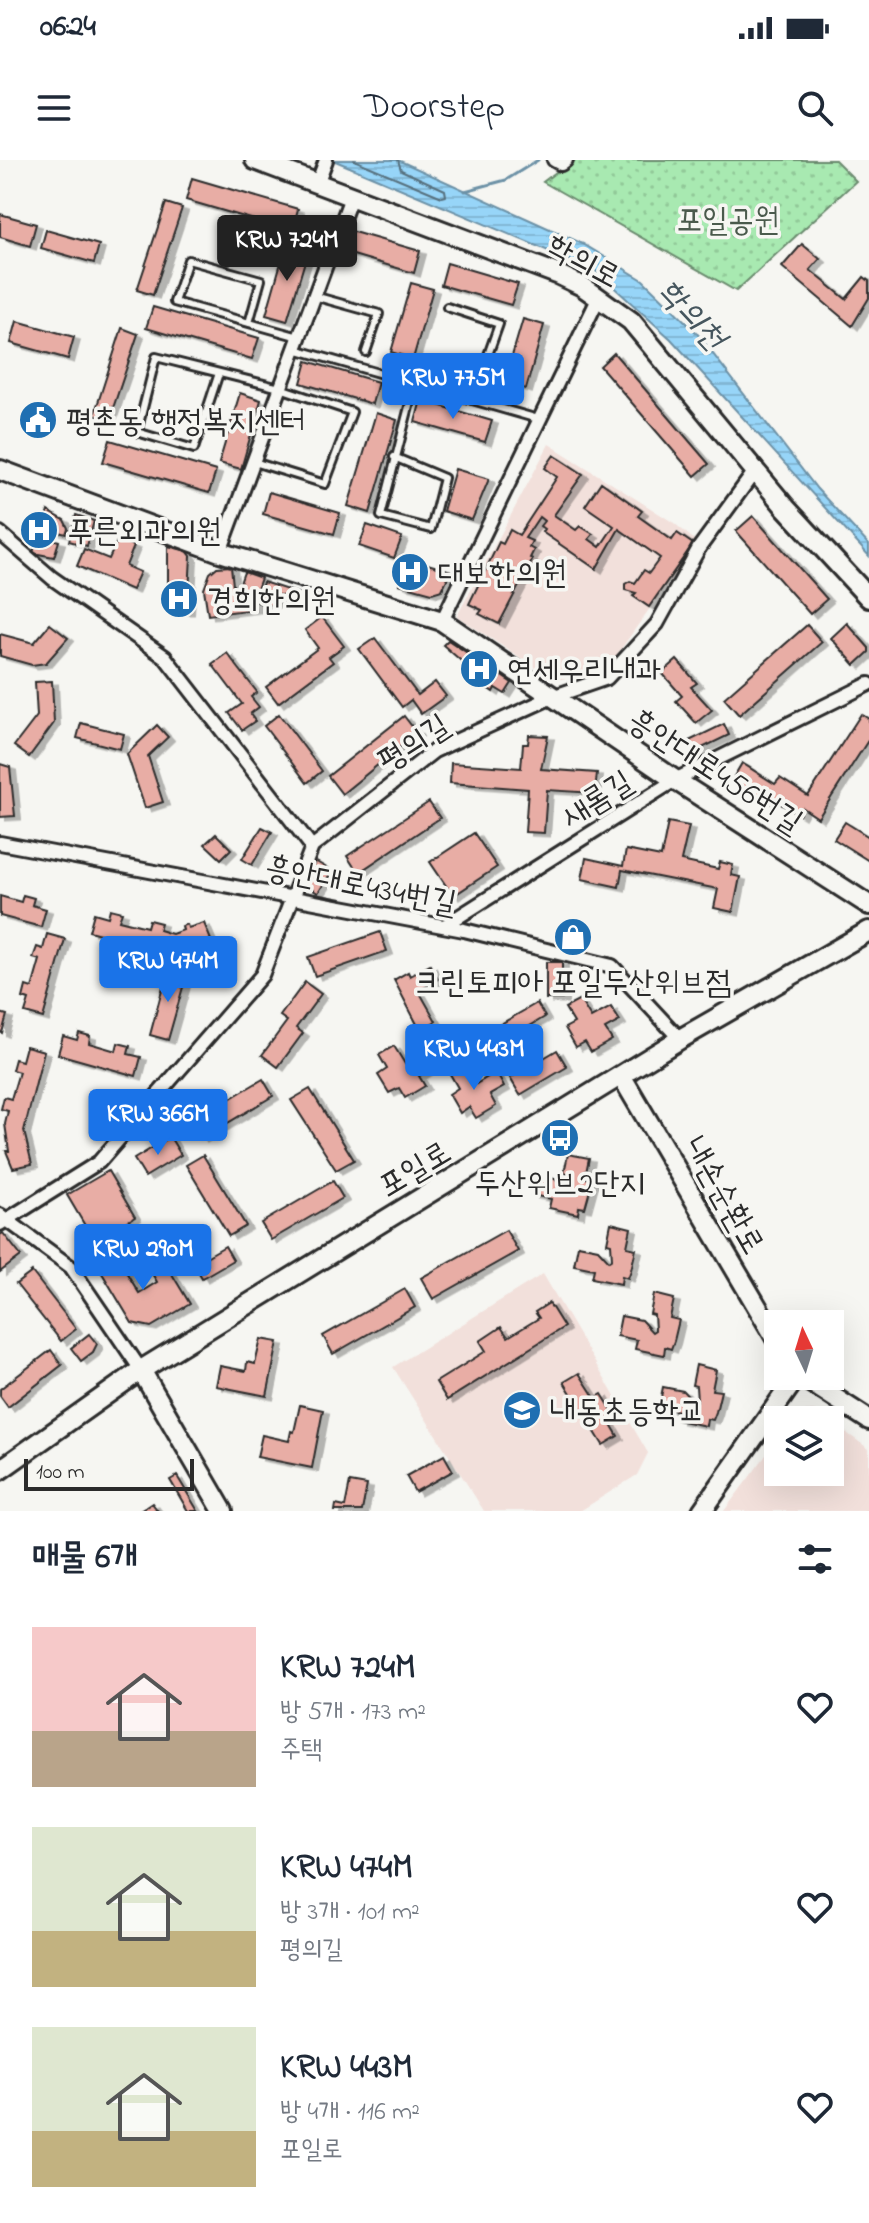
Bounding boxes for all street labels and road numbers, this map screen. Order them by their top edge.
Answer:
street label: 학의로 [537,224,627,302]
street label: 흥안대로456번길 [617,699,811,847]
street label: 평의길 [370,704,460,786]
street label: 새롬길 [553,761,643,841]
street label: 흥안대로434번길 [261,846,460,929]
street label: 내손순환로 [669,1129,775,1264]
street label: 포일로 [371,1131,461,1211]

